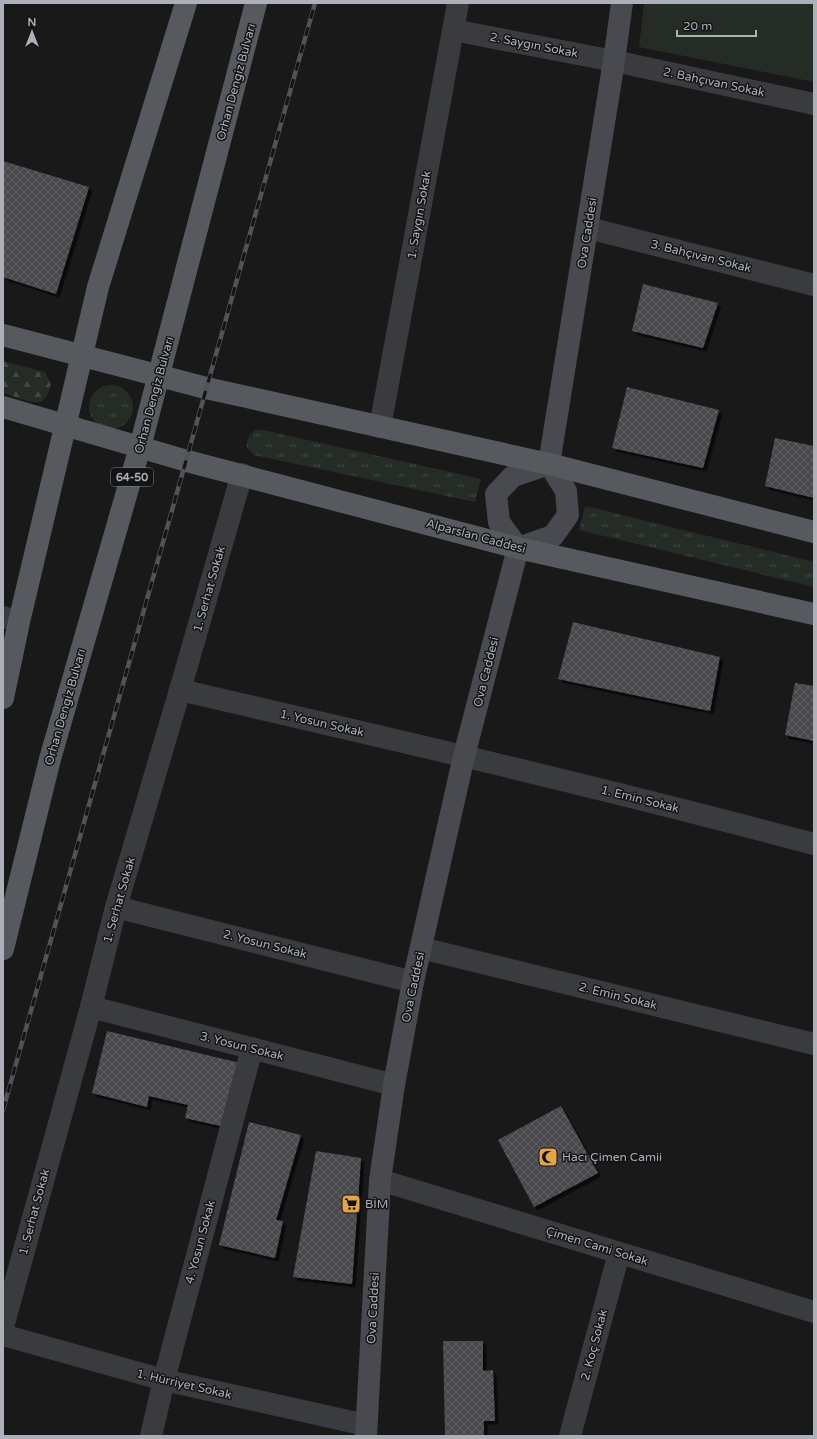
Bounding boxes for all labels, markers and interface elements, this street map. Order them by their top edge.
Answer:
north arrow [12,12,52,52]
scale bar [677,12,756,38]
text: N [28,16,36,29]
text: 20 m [683,19,712,33]
street label: Orhan Dengiz Bulvarı [214,22,258,142]
street label: 2. Saygın Sokak [489,30,580,61]
street label: 2. Bahçıvan Sokak [662,64,766,100]
street label: 1. Saygın Sokak [404,169,434,260]
street label: Ova Caddesi [574,197,600,269]
street label: 3. Bahçıvan Sokak [649,237,753,275]
street label: Orhan Dengiz Bulvarı [132,335,176,455]
road number: 64-50 [111,468,153,486]
street label: Alparslan Caddesi [425,516,527,556]
street label: 1. Serhat Sokak [190,544,228,633]
street label: Ova Caddesi [471,636,501,708]
street label: Orhan Dengiz Bulvarı [42,647,88,767]
street label: 1. Yosun Sokak [279,707,366,740]
street label: 1. Emin Sokak [599,783,681,816]
street label: 1. Serhat Sokak [100,855,138,944]
street label: 2. Yosun Sokak [222,927,309,961]
street label: Ova Caddesi [399,950,427,1024]
street label: 2. Emin Sokak [577,980,659,1013]
street label: 3. Yosun Sokak [199,1029,286,1063]
mosque icon: Hacı Çimen Camii [537,1146,559,1168]
place label: Hacı Çimen Camii [562,1150,662,1164]
street label: 1. Serhat Sokak [16,1167,52,1257]
supermarket icon: BİM [340,1193,362,1215]
place label: BİM [365,1197,388,1211]
street label: 4. Yosun Sokak [182,1198,218,1285]
street label: Çimen Cami Sokak [544,1224,650,1268]
street label: Ova Caddesi [364,1272,382,1344]
street label: 2. Koç Sokak [578,1307,610,1382]
street label: 1. Hürriyet Sokak [135,1366,233,1402]

